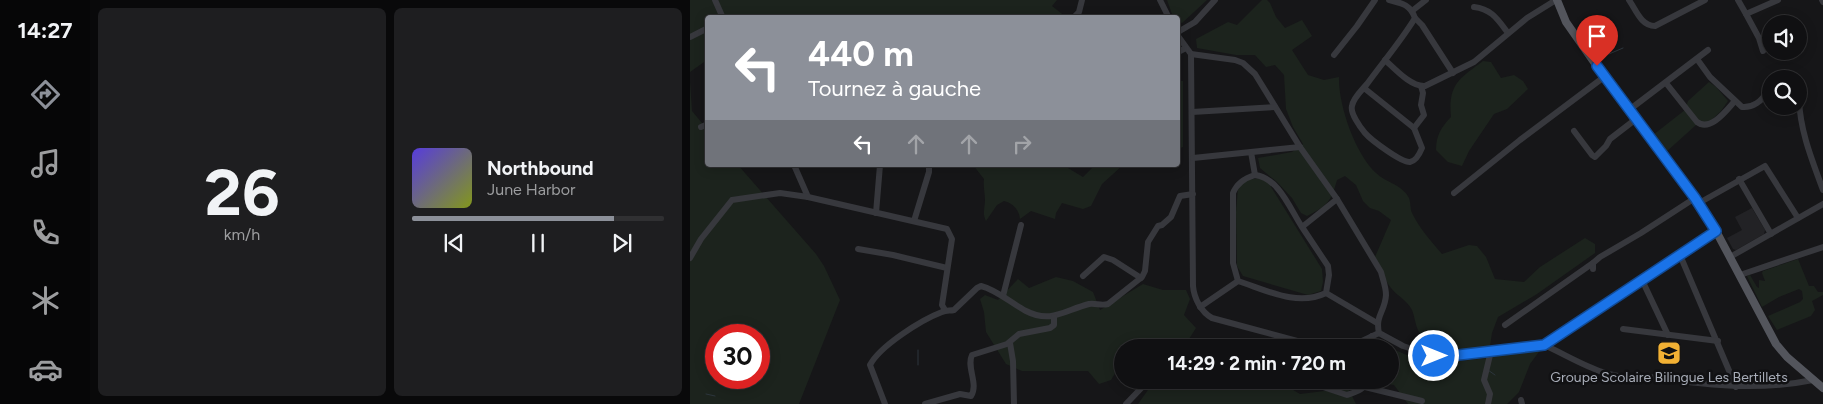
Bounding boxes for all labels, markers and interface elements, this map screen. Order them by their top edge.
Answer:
pin [1576,15,1618,66]
map controls [1762,15,1807,115]
button: sound [1762,15,1807,60]
text: 14:27 [18,17,72,44]
icon: arrive [1583,22,1611,50]
text: 440 m [808,33,914,75]
icon: left [725,35,790,100]
button: search [1762,70,1807,115]
text: Tournez à gauche [808,75,981,102]
icon: directions [28,77,63,112]
icon: left [849,130,877,158]
icon: ahead [902,130,930,158]
icon: ahead [955,130,983,158]
icon: right [1008,130,1036,158]
icon: music [28,146,63,181]
text: 26 [204,153,280,231]
text: Northbound [487,157,594,180]
text: June Harbor [487,180,575,199]
icon: phone [28,215,63,250]
text: km/h [224,225,260,244]
icon: previous [440,229,468,257]
icon: pause [524,229,552,257]
icon: next [608,229,636,257]
icon: climate [28,283,63,318]
speed limit sign: 30 [705,324,770,389]
position arrow [1407,329,1459,381]
school or university icon: Groupe Scolaire Bilingue Les Bertillets [1656,340,1682,366]
icon: car [28,352,63,387]
text: 14:29 · 2 min · 720 m [1167,352,1346,375]
place label: Groupe Scolaire Bilingue Les Bertillets [1550,369,1788,386]

